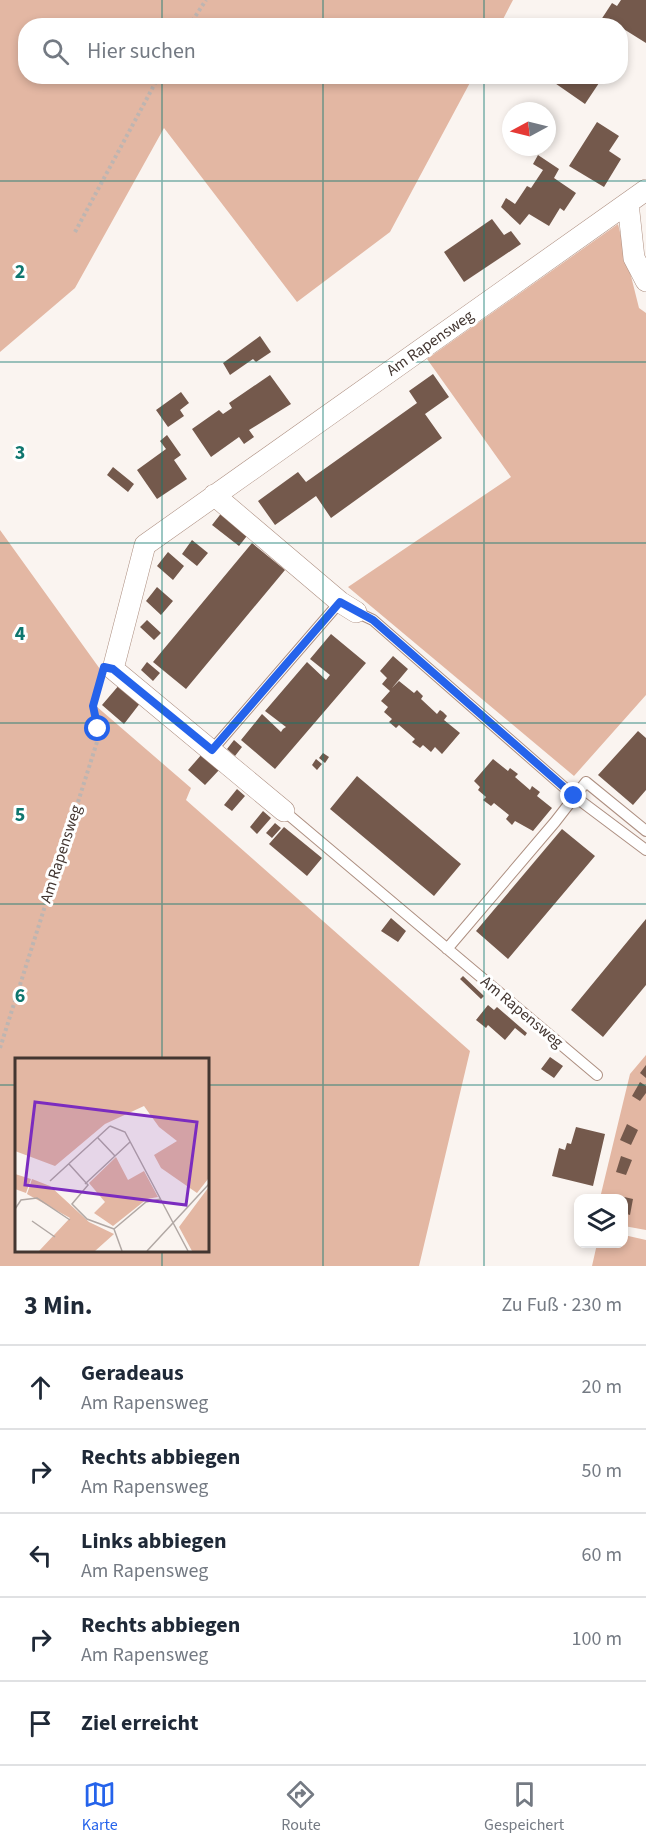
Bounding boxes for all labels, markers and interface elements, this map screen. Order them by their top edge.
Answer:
search box [18,18,628,84]
icon: search [39,35,72,68]
text: Hier suchen [87,35,196,67]
north arrow [502,102,556,156]
text: 2 [15,258,25,286]
street label: Am Rapensweg [382,305,478,381]
text: 3 [15,439,25,467]
text: 4 [15,620,26,648]
route start [84,715,110,741]
route end [560,782,586,808]
text: 5 [15,801,25,829]
street label: Am Rapensweg [35,802,87,906]
street label: Am Rapensweg [476,971,568,1053]
text: 6 [15,982,25,1010]
inset map [15,1058,208,1251]
map controls [574,1194,628,1248]
button: layers [574,1194,628,1248]
text: 3 Min. [24,1287,93,1324]
text: Zu Fuß · 230 m [501,1291,622,1319]
text: Geradeaus [81,1357,184,1389]
icon: ahead [24,1371,57,1404]
text: 20 m [582,1373,622,1401]
text: Am Rapensweg [81,1389,208,1417]
text: Rechts abbiegen [81,1441,240,1473]
icon: right [24,1455,57,1488]
text: 50 m [582,1457,622,1485]
text: Am Rapensweg [81,1473,208,1501]
text: Links abbiegen [81,1525,227,1557]
icon: left [24,1539,57,1572]
text: 60 m [582,1541,622,1569]
text: Am Rapensweg [81,1557,208,1585]
text: Rechts abbiegen [81,1609,240,1641]
icon: right [24,1623,57,1656]
text: 100 m [572,1625,622,1653]
text: Am Rapensweg [81,1641,208,1669]
icon: arrive [24,1707,57,1740]
text: Ziel erreicht [81,1707,199,1739]
tab: Karte [82,1778,118,1836]
tab: Route [281,1778,321,1836]
tab: Gespeichert [484,1778,564,1836]

